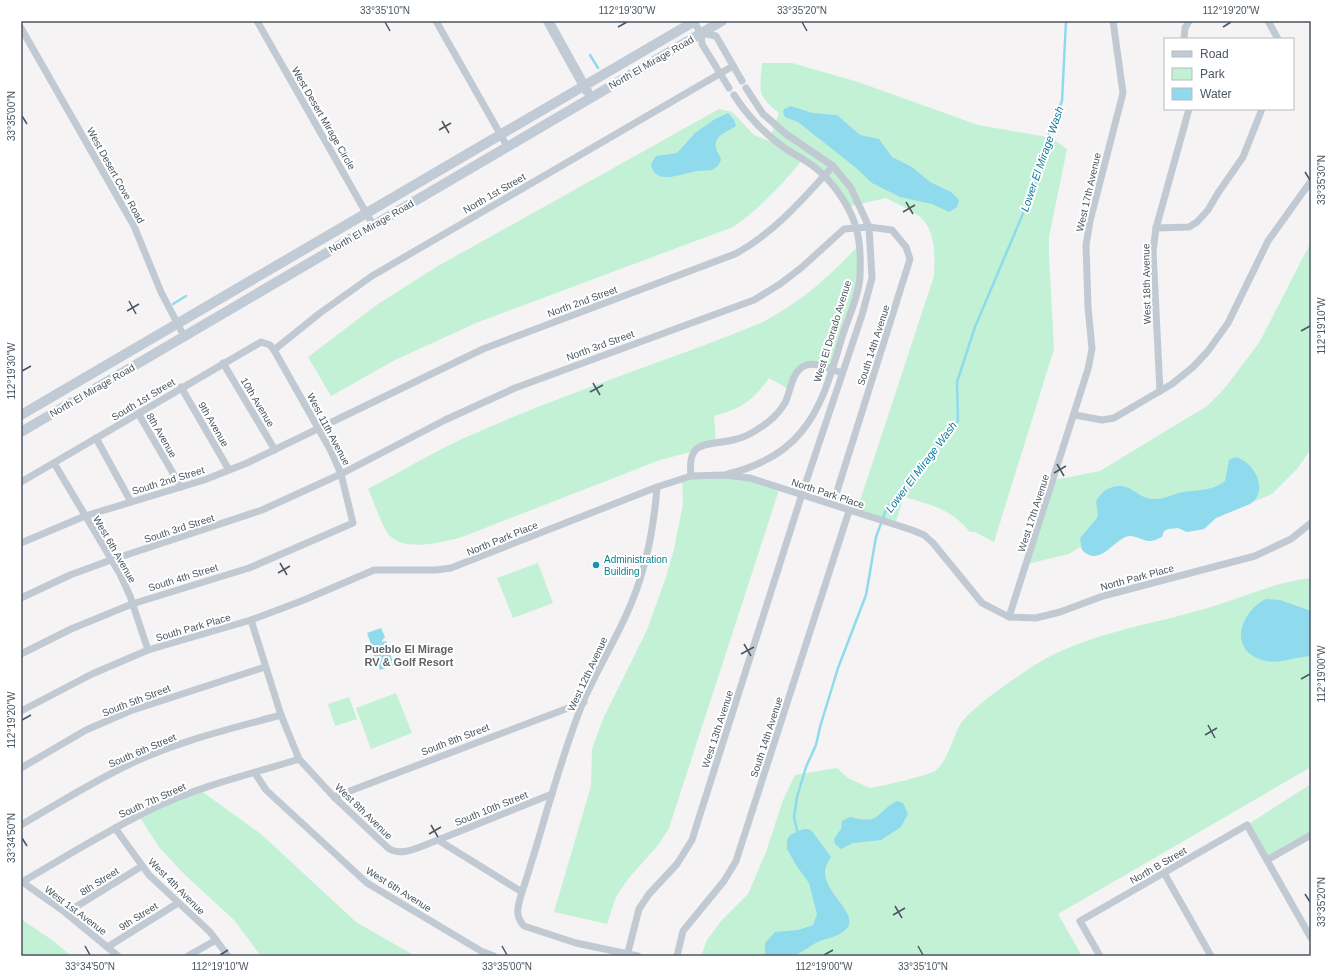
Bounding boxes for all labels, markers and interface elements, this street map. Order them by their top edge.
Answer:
text: 33°35'10"N [360,5,410,16]
text: 112°19'30"W [598,5,656,16]
text: 33°35'20"N [777,5,827,16]
text: 112°19'20"W [1202,5,1260,16]
street label: North El Mirage Road [607,34,696,91]
legend [1164,38,1294,110]
text: Road [1200,47,1229,61]
street label: West Desert Mirage Circle [290,65,358,172]
text: Park [1200,67,1226,81]
text: Water [1200,87,1232,101]
text: 33°35'00"N [6,91,17,141]
water label: Lower El Mirage Wash [1018,105,1066,213]
street label: West Desert Cove Road [85,126,146,225]
street label: West 17th Avenue [1074,151,1103,233]
text: 33°35'30"N [1316,155,1327,205]
street label: North 1st Street [461,171,528,216]
street label: North El Mirage Road [327,198,416,255]
street label: West 18th Avenue [1140,243,1153,324]
street label: West El Dorado Avenue [812,279,853,383]
street label: North 2nd Street [546,284,619,319]
text: 112°19'10"W [1316,297,1327,355]
street label: South 14th Avenue [855,303,892,387]
street label: North 3rd Street [565,328,636,363]
text: 112°19'30"W [6,342,17,400]
street label: North El Mirage Road [48,362,137,419]
street label: South 1st Street [110,376,177,423]
street label: 10th Avenue [239,376,277,429]
street label: West 11th Avenue [305,391,352,468]
street label: 9th Avenue [196,400,231,449]
street label: 8th Avenue [144,411,179,460]
water label: Lower El Mirage Wash [883,419,959,515]
street label: South 2nd Street [131,464,206,497]
street label: West 17th Avenue [1016,473,1051,553]
street label: North Park Place [790,477,866,511]
street label: South 3rd Street [143,512,216,545]
street label: West 6th Avenue [91,514,138,585]
street label: North Park Place [465,519,540,558]
place label: Administration Building [604,554,667,577]
marker: Administration Building [591,560,601,570]
street label: South 4th Street [147,562,220,593]
street label: North Park Place [1099,562,1175,593]
street label: South Park Place [154,611,232,643]
street label: West 12th Avenue [565,635,610,713]
district label: Pueblo El Mirage RV & Golf Resort [364,643,454,668]
text: 112°19'00"W [1316,645,1327,703]
street label: South 5th Street [100,682,172,719]
street label: West 13th Avenue [700,689,735,769]
text: 112°19'20"W [6,691,17,749]
street label: South 14th Avenue [748,695,785,779]
street label: South 8th Street [419,721,491,758]
street label: South 6th Street [107,731,178,770]
street label: South 7th Street [117,781,188,820]
street label: West 8th Avenue [333,781,395,842]
street label: South 10th Street [453,789,530,828]
text: 33°34'50"N [6,813,17,863]
street label: North B Street [1128,845,1189,886]
street label: West 4th Avenue [146,856,207,917]
street label: 8th Street [78,865,121,898]
street label: West 6th Avenue [364,865,434,914]
text: 33°35'20"N [1316,877,1327,927]
street label: West 1st Avenue [43,884,109,938]
street label: 9th Street [117,900,160,933]
text: 33°34'50"N [65,961,115,972]
text: 112°19'10"W [191,961,249,972]
text: 33°35'00"N [482,961,532,972]
text: 112°19'00"W [795,961,853,972]
text: 33°35'10"N [898,961,948,972]

